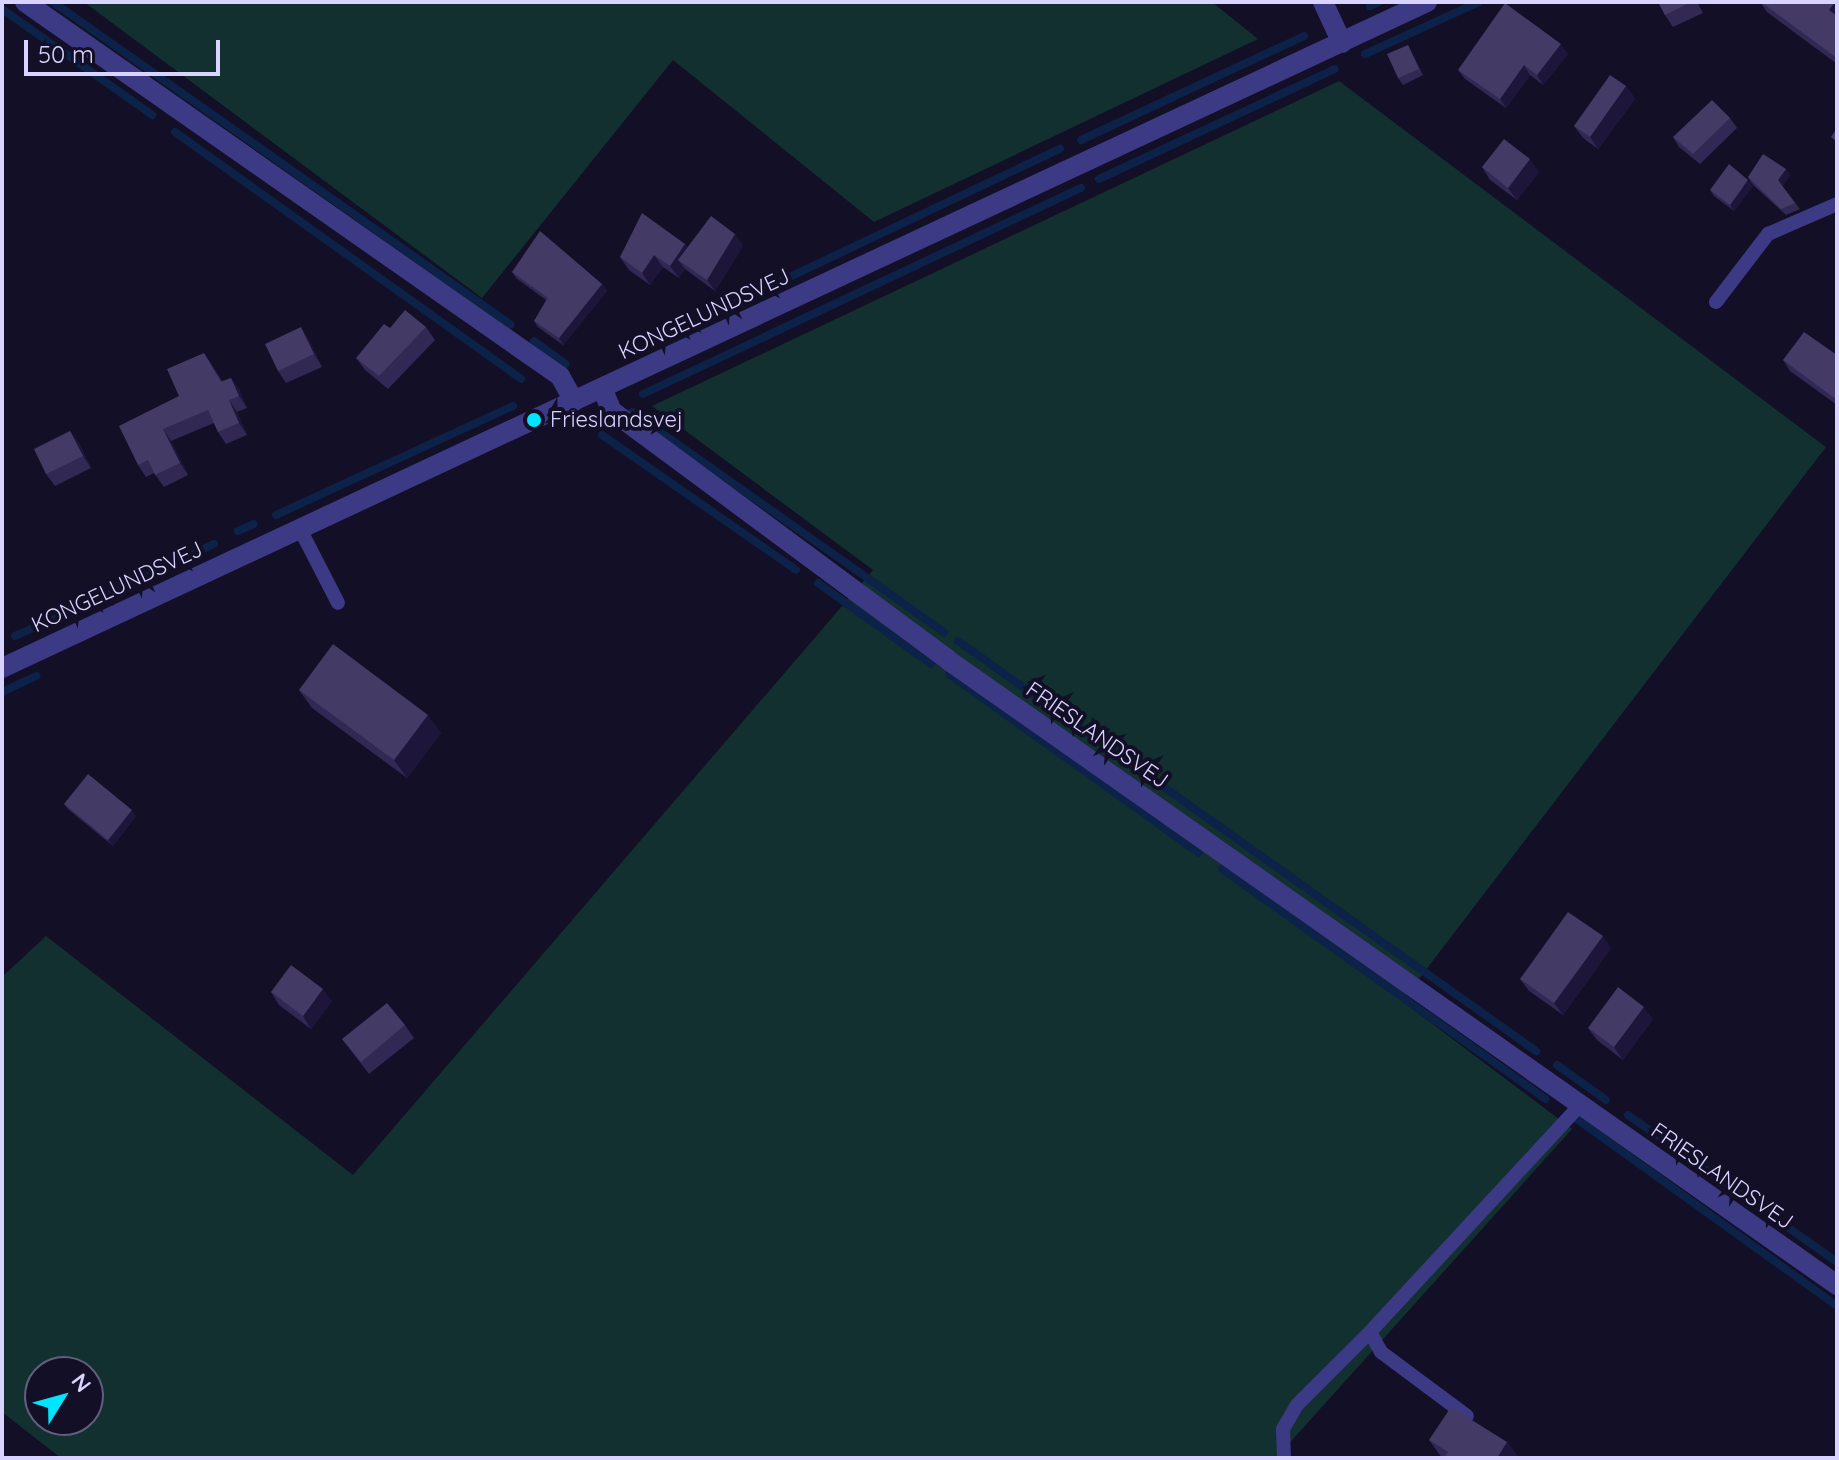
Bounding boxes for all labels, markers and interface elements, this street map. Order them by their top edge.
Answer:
scale bar [28,24,224,74]
text: 50 m [38,39,94,69]
street label: KONGELUNDSVEJ [614,263,794,365]
place label: Frieslandsvej [550,407,683,433]
marker: Frieslandsvej [525,411,543,429]
street label: KONGELUNDSVEJ [27,536,207,638]
street label: FRIESLANDSVEJ [1021,676,1173,794]
street label: FRIESLANDSVEJ [1646,1117,1798,1235]
north arrow [24,1356,104,1436]
text: N [66,1368,98,1398]

